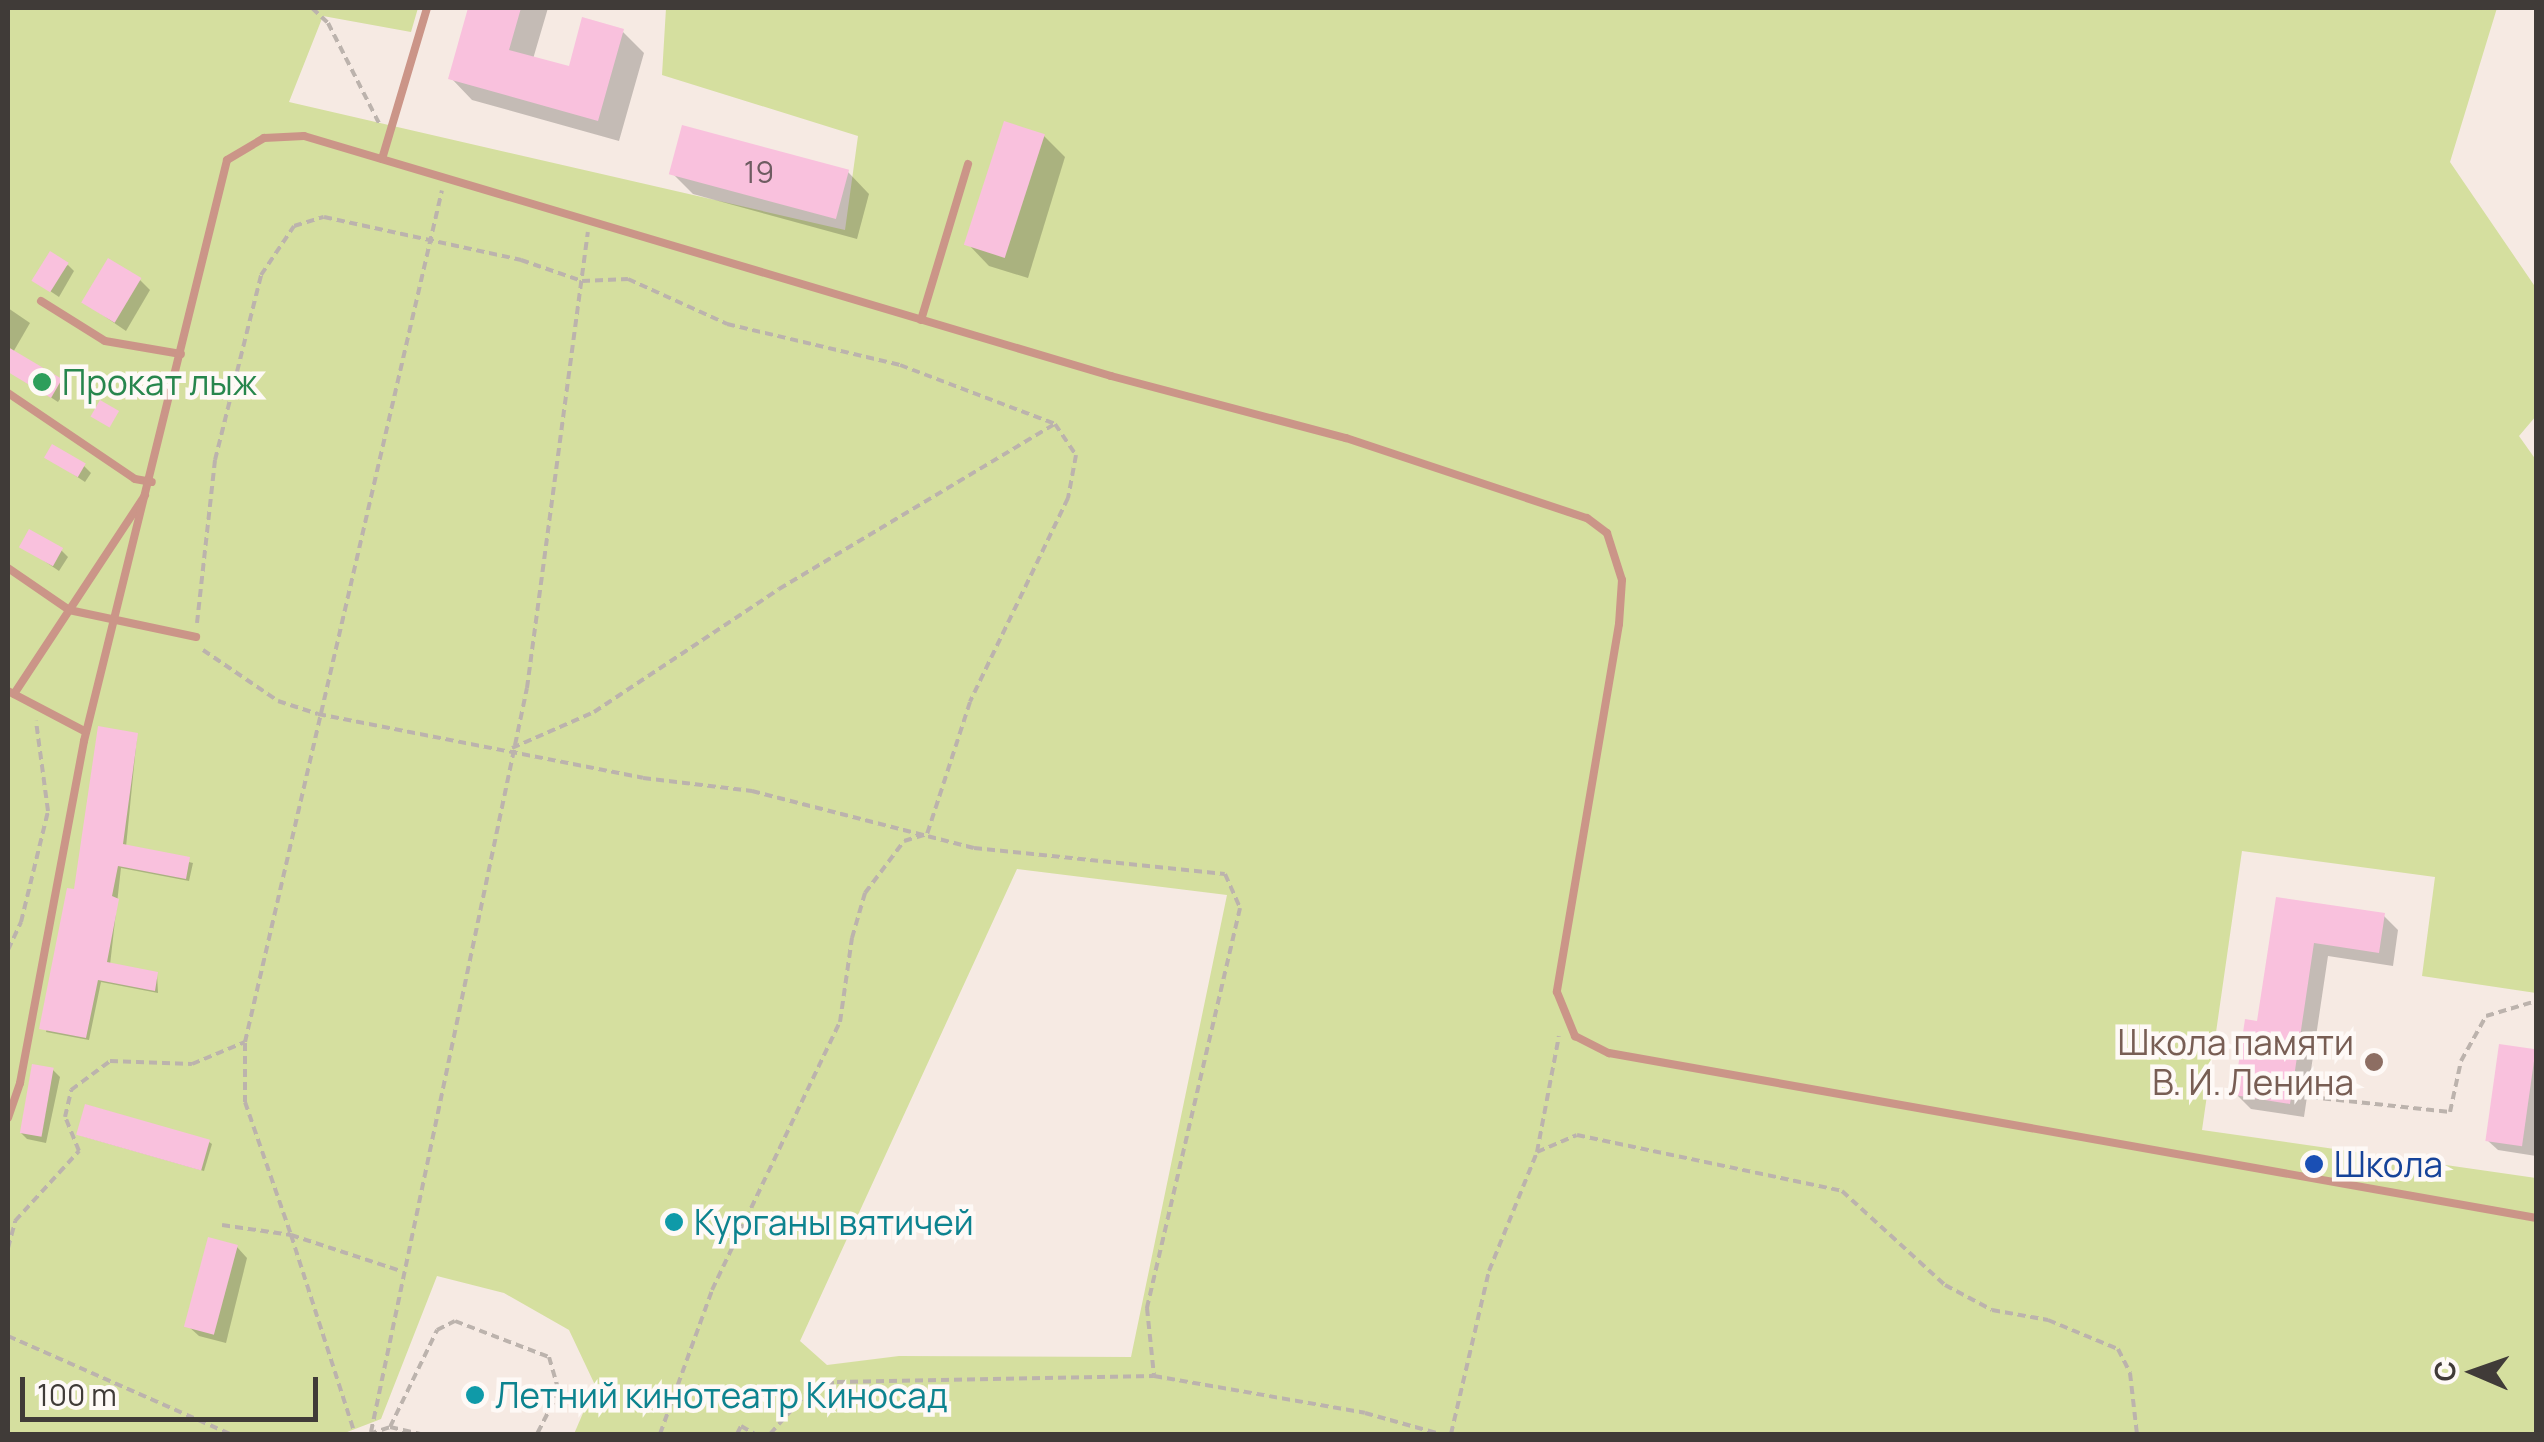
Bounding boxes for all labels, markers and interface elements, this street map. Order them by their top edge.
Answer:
house number: 19 [744,154,774,190]
place label: Прокат лыж [62,361,257,403]
marker: Прокат лыж [31,371,53,393]
place label: Школа памяти В. И. Ленина [2117,1021,2354,1103]
marker: Школа памяти В. И. Ленина [2363,1051,2385,1073]
place label: Школа [2334,1143,2443,1185]
marker: Школа [2303,1153,2325,1175]
place label: Курганы вятичей [694,1201,974,1243]
marker: Курганы вятичей [663,1211,685,1233]
north arrow [2424,1322,2524,1422]
scale bar [25,1357,322,1419]
text: С [2425,1360,2463,1382]
text: 100 m [37,1374,117,1415]
place label: Летний кинотеатр Киносад [495,1374,948,1416]
marker: Летний кинотеатр Киносад [464,1384,486,1406]

